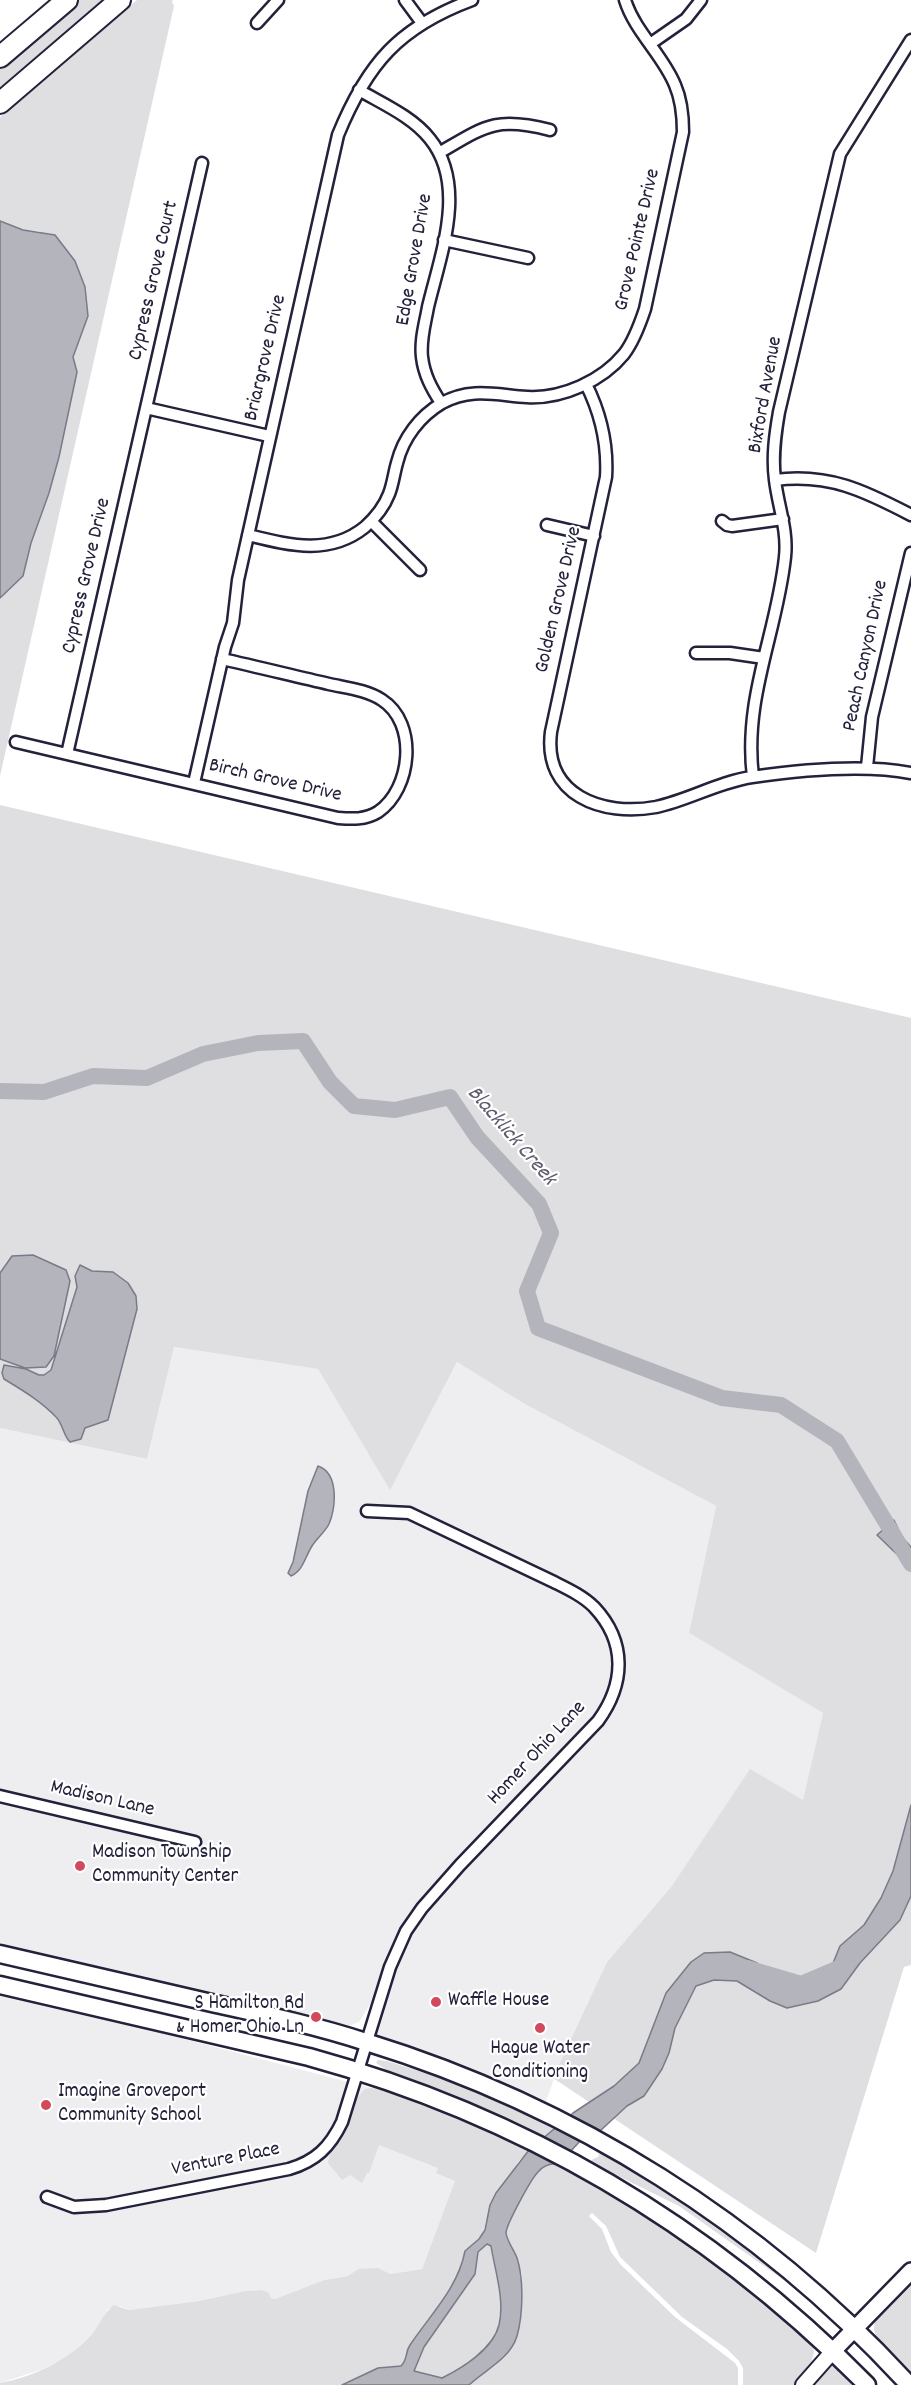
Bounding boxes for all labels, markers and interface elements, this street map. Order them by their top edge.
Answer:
street label: Grove Pointe Drive [610,166,668,314]
street label: Edge Grove Drive [392,192,440,328]
street label: Cypress Grove Court [124,199,186,363]
street label: Briargrove Drive [240,292,294,424]
street label: Bixford Avenue [744,335,790,455]
street label: Cypress Grove Drive [58,496,118,656]
street label: Golden Grove Drive [531,524,589,676]
street label: Peach Canyon Drive [839,578,895,734]
street label: Birch Grove Drive [206,754,344,810]
water label: Blacklick Creek [460,1082,560,1192]
street label: Homer Ohio Lane [483,1697,593,1811]
street label: Madison Lane [48,1776,156,1824]
place label: Madison Township Community Center [92,1841,238,1891]
marker: Madison Township Community Center [73,1859,87,1873]
place label: Waffle House [448,1989,549,2015]
place label: S Hamilton Rd & Homer Ohio Ln [176,1992,304,2042]
marker: Waffle House [429,1995,443,2009]
marker: S Hamilton Rd & Homer Ohio Ln [309,2010,323,2024]
marker: Hague Water Conditioning [533,2021,547,2035]
place label: Hague Water Conditioning [490,2037,590,2087]
place label: Imagine Groveport Community School [58,2080,206,2130]
marker: Imagine Groveport Community School [39,2098,53,2112]
street label: Venture Place [170,2138,282,2184]

